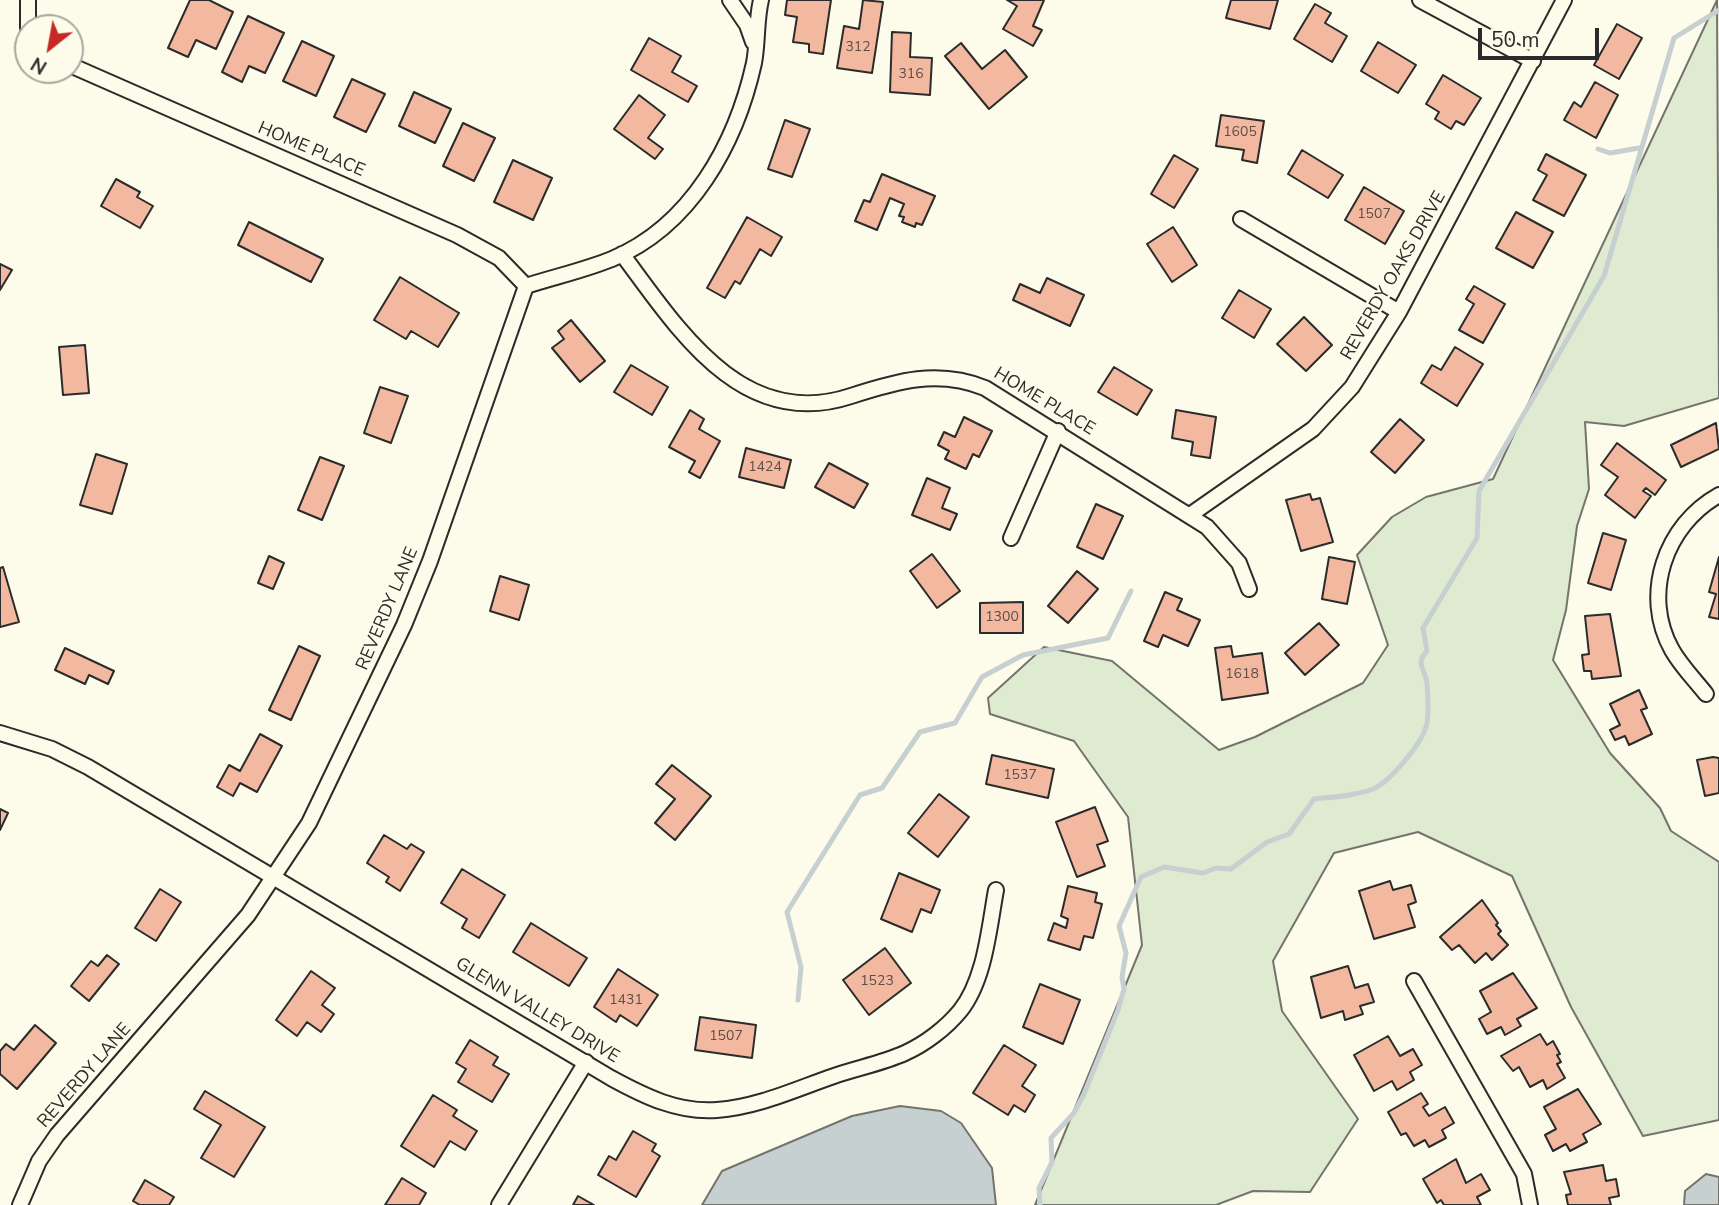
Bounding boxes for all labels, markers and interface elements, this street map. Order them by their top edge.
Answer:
north arrow [14,14,84,84]
scale bar [1481,14,1602,58]
text: 50 m [1491,26,1540,54]
house number: 312 [845,40,871,56]
text: N [26,50,52,80]
house number: 316 [898,67,924,83]
street label: HOME PLACE [254,118,368,182]
house number: 1605 [1223,125,1257,141]
street label: REVERDY OAKS DRIVE [1337,188,1451,364]
house number: 1507 [1357,207,1391,223]
street label: HOME PLACE [989,363,1099,441]
house number: 1424 [748,460,782,476]
street label: REVERDY LANE [352,544,424,674]
house number: 1300 [985,610,1019,626]
house number: 1618 [1225,667,1259,683]
house number: 1537 [1003,768,1037,784]
street label: GLENN VALLEY DRIVE [451,954,623,1068]
house number: 1523 [860,974,894,990]
house number: 1431 [609,993,643,1009]
street label: REVERDY LANE [34,1019,136,1133]
house number: 1507 [709,1029,743,1045]

